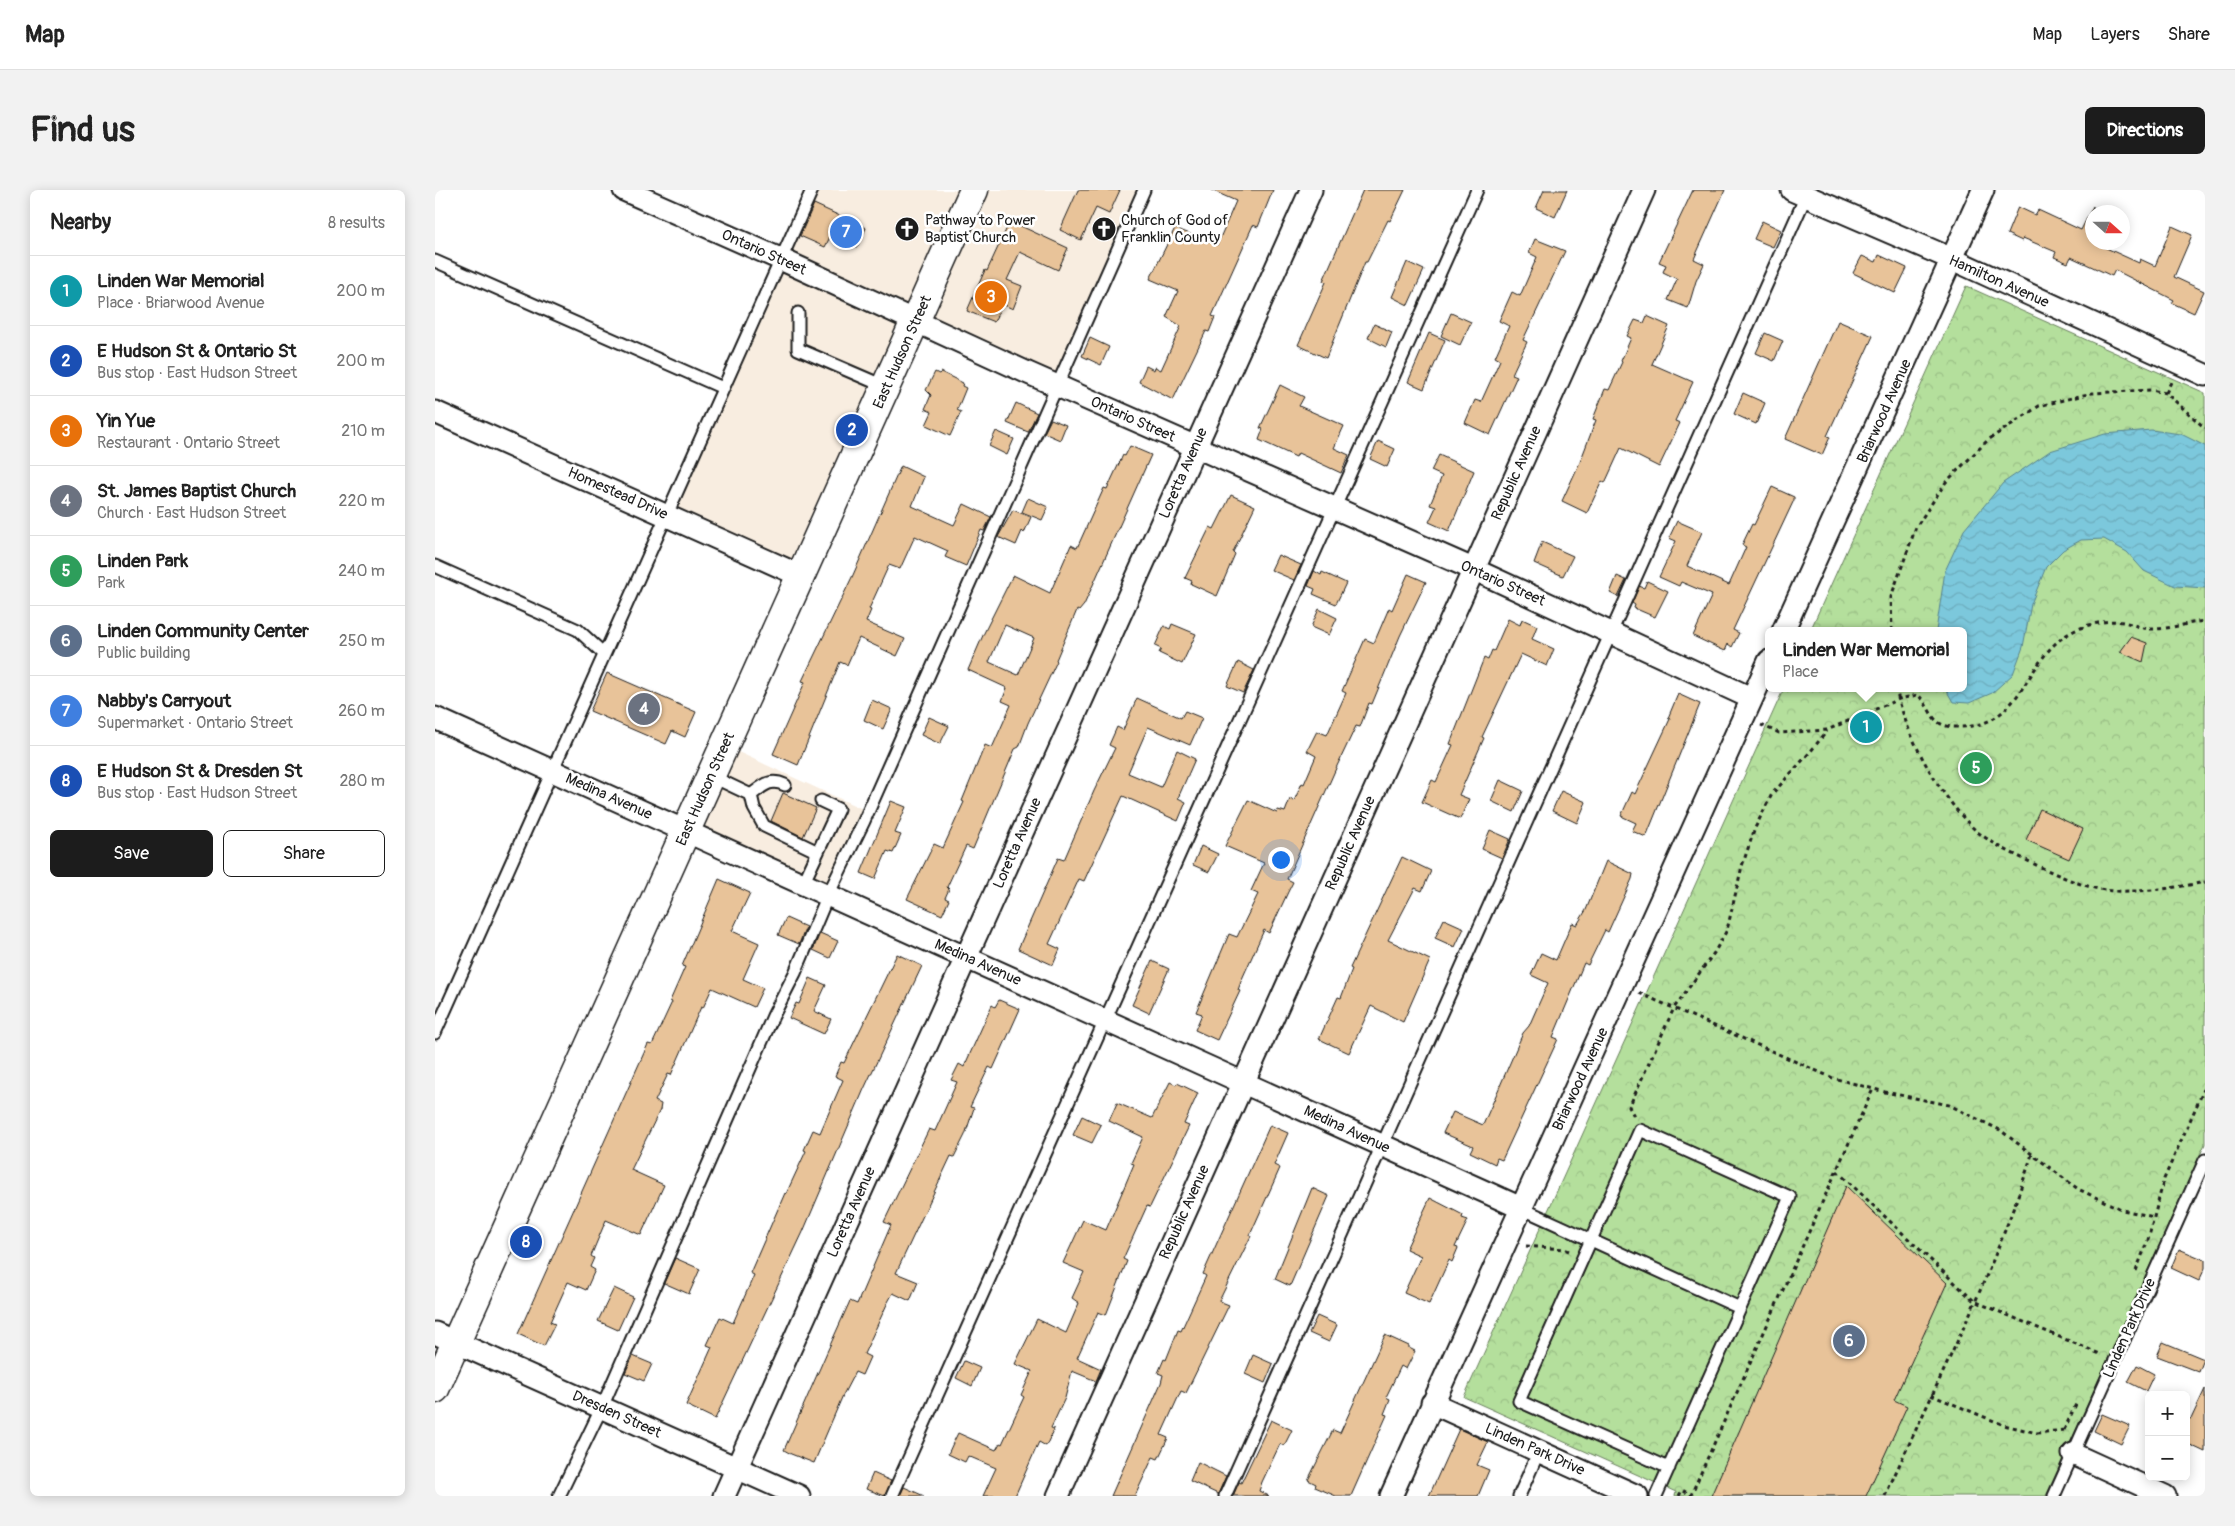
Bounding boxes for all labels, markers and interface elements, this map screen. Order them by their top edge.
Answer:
text: Map [25,20,65,49]
text: Map [2033,23,2062,46]
text: Layers [2090,23,2140,46]
text: Share [2168,23,2210,46]
button: Directions [2085,107,2205,154]
text: Find us [30,108,135,152]
north arrow [2085,205,2130,250]
text: Nearby [50,209,111,236]
place label: Pathway to Power Baptist Church [925,211,1036,247]
place label: Church of God of Franklin County [1121,211,1228,247]
text: 8 results [328,213,385,233]
pin: 7 [830,213,862,251]
church icon: Pathway to Power Baptist Church [894,216,920,242]
church icon: Church of God of Franklin County [1091,216,1117,242]
street label: Ontario Street [718,225,810,280]
street label: Hamilton Avenue [1946,251,2052,312]
text: Linden War Memorial [97,269,264,293]
pin: 3 [975,278,1007,316]
text: 1 [63,281,69,301]
text: 200 m [337,281,385,301]
street label: East Hudson Street [869,292,936,412]
text: Place · Briarwood Avenue [97,293,264,313]
text: E Hudson St & Ontario St [97,339,297,363]
text: 2 [62,351,70,371]
text: 200 m [337,351,385,371]
street label: Briarwood Avenue [1853,356,1916,466]
text: Bus stop · East Hudson Street [97,363,297,383]
street label: Ontario Street [1087,392,1179,447]
text: Yin Yue [97,409,155,433]
pin: 2 [836,411,868,449]
text: 3 [62,421,70,441]
text: 210 m [341,421,385,441]
street label: Republic Avenue [1487,423,1546,523]
street label: Loretta Avenue [1155,424,1212,522]
text: Restaurant · Ontario Street [97,433,280,453]
street label: Homestead Drive [565,463,671,524]
text: St. James Baptist Church [97,479,296,503]
text: 4 [61,491,71,511]
text: 220 m [339,491,385,511]
text: Church · East Hudson Street [97,503,286,523]
text: Linden Park [97,549,188,573]
street label: Ontario Street [1457,556,1549,611]
text: 5 [62,561,70,581]
text: 240 m [338,561,385,581]
text: Park [97,573,125,593]
text: Linden Community Center [97,619,309,643]
popup [1765,627,1967,692]
text: 6 [61,631,71,651]
text: 250 m [339,631,385,651]
text: Linden War Memorial [1782,638,1950,662]
text: Public building [97,643,190,663]
text: Place [1782,662,1818,682]
text: Nabby's Carryout [97,689,231,713]
pin: 4 [628,690,660,728]
text: 7 [62,701,70,721]
text: 260 m [338,701,385,721]
pin: 1 [1850,708,1882,746]
text: Supermarket · Ontario Street [97,713,293,733]
street label: East Hudson Street [672,729,739,849]
pin: 5 [1960,749,1992,787]
text: E Hudson St & Dresden St [97,759,302,783]
street label: Medina Avenue [562,769,656,824]
text: 8 [62,771,70,791]
text: 280 m [339,771,385,791]
text: Bus stop · East Hudson Street [97,783,297,803]
street label: Republic Avenue [1321,793,1380,893]
street label: Loretta Avenue [989,794,1046,892]
button: Save [50,830,213,877]
button: Share [223,830,385,877]
your location [1268,847,1294,873]
street label: Medina Avenue [931,935,1025,990]
street label: Briarwood Avenue [1548,1024,1613,1134]
street label: Medina Avenue [1301,1101,1393,1158]
street label: Republic Avenue [1155,1162,1214,1262]
street label: Loretta Avenue [823,1163,880,1261]
pin: 8 [510,1223,542,1261]
street label: Linden Park Drive [2099,1275,2160,1381]
pin: 6 [1833,1322,1865,1360]
street label: Dresden Street [569,1386,665,1443]
map controls [2145,1391,2190,1481]
button: + [2145,1391,2190,1436]
street label: Linden Park Drive [1482,1419,1588,1480]
button: − [2145,1436,2190,1481]

